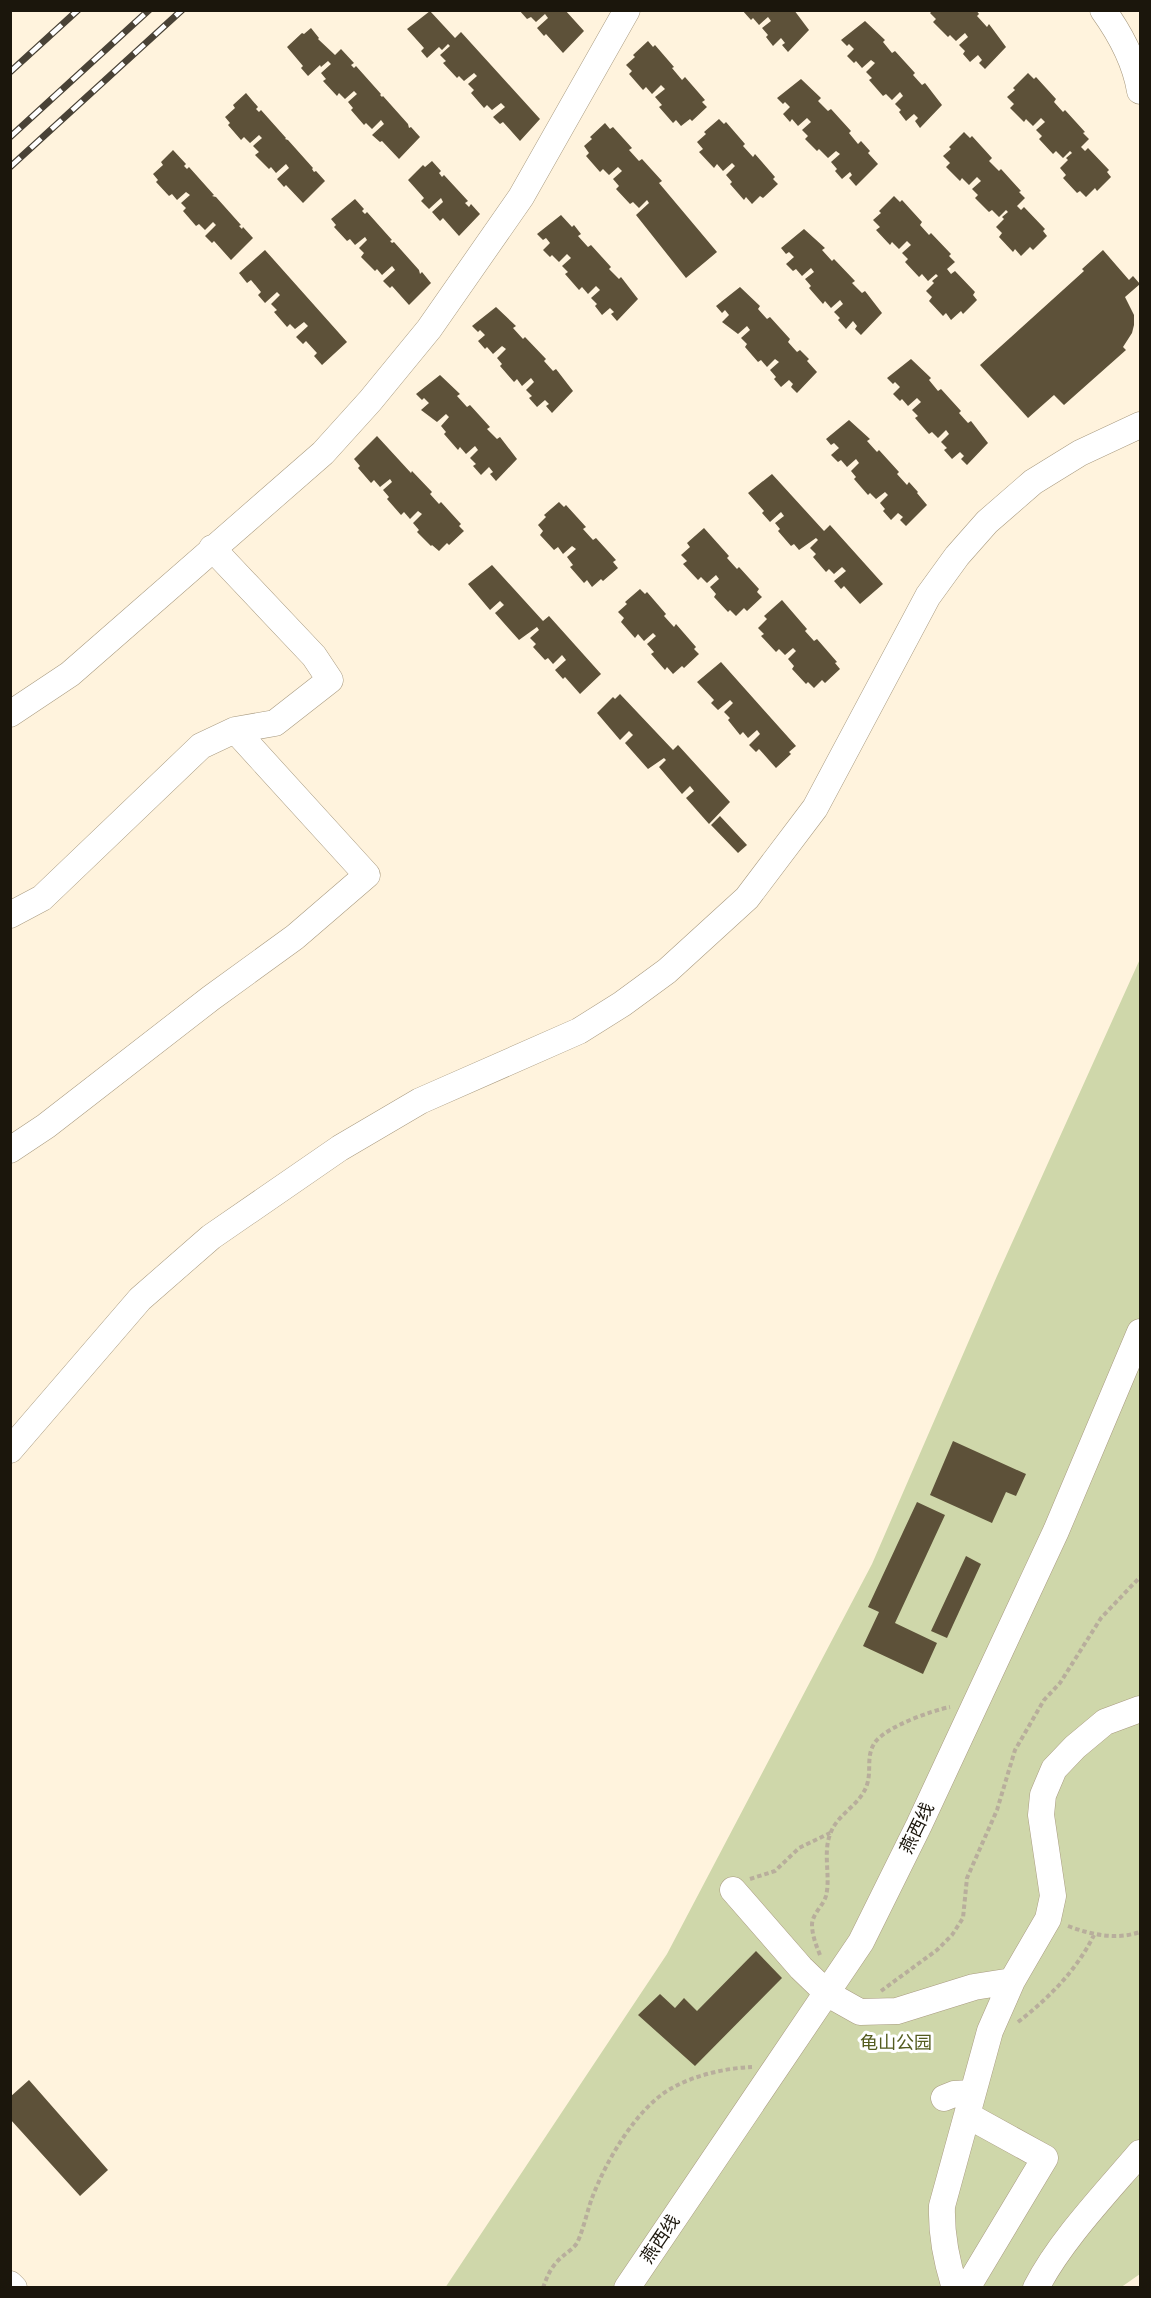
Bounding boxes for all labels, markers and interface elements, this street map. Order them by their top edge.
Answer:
street label: 燕西线 [896,1799,941,1858]
park label: 龟山公园 [860,2033,932,2056]
street label: 燕西线 [637,2211,686,2269]

